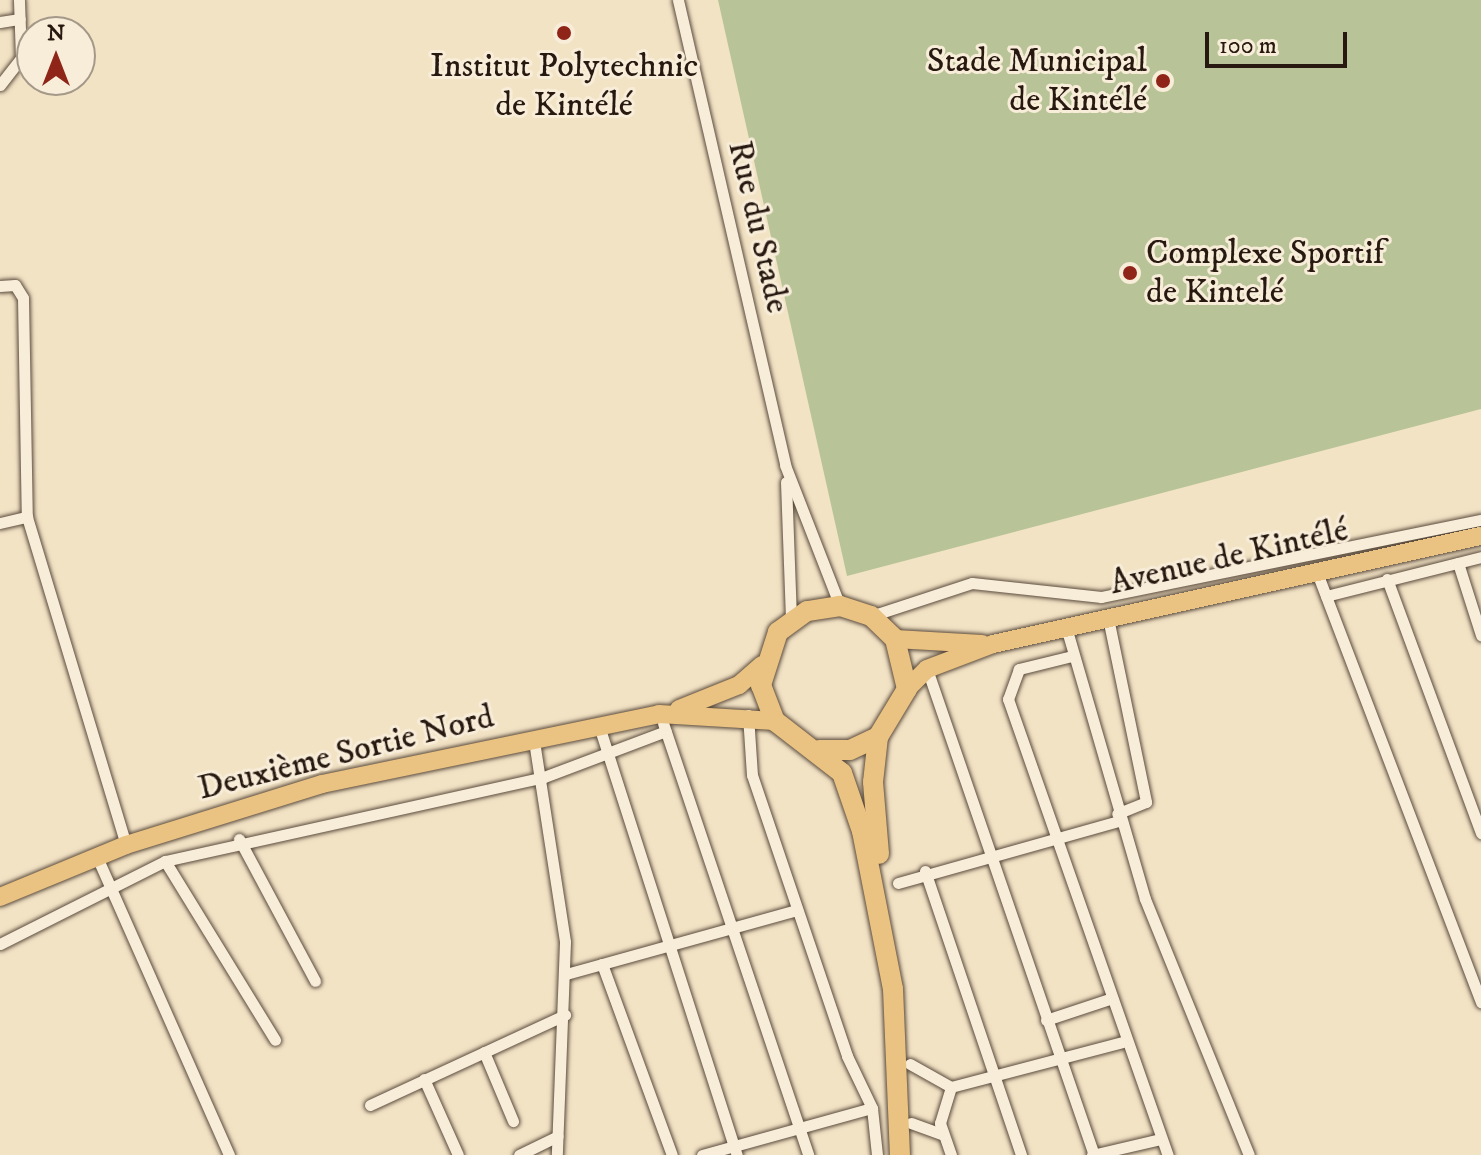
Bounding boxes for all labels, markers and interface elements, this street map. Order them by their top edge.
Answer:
north arrow [16,16,96,96]
scale bar [1209,16,1351,66]
text: N [47,20,65,47]
marker: Institut Polytechnic de Kintélé [555,24,573,42]
text: 100 m [1219,31,1277,61]
place label: Stade Municipal de Kintélé [927,41,1147,120]
place label: Institut Polytechnic de Kintélé [430,46,698,126]
marker: Stade Municipal de Kintélé [1154,72,1172,90]
street label: Rue du Stade [718,137,798,317]
place label: Complexe Sportif de Kintelé [1146,233,1384,312]
marker: Complexe Sportif de Kintelé [1121,264,1139,282]
street label: Avenue de Kintélé [1106,510,1352,604]
street label: Deuxième Sortie Nord [194,697,498,809]

